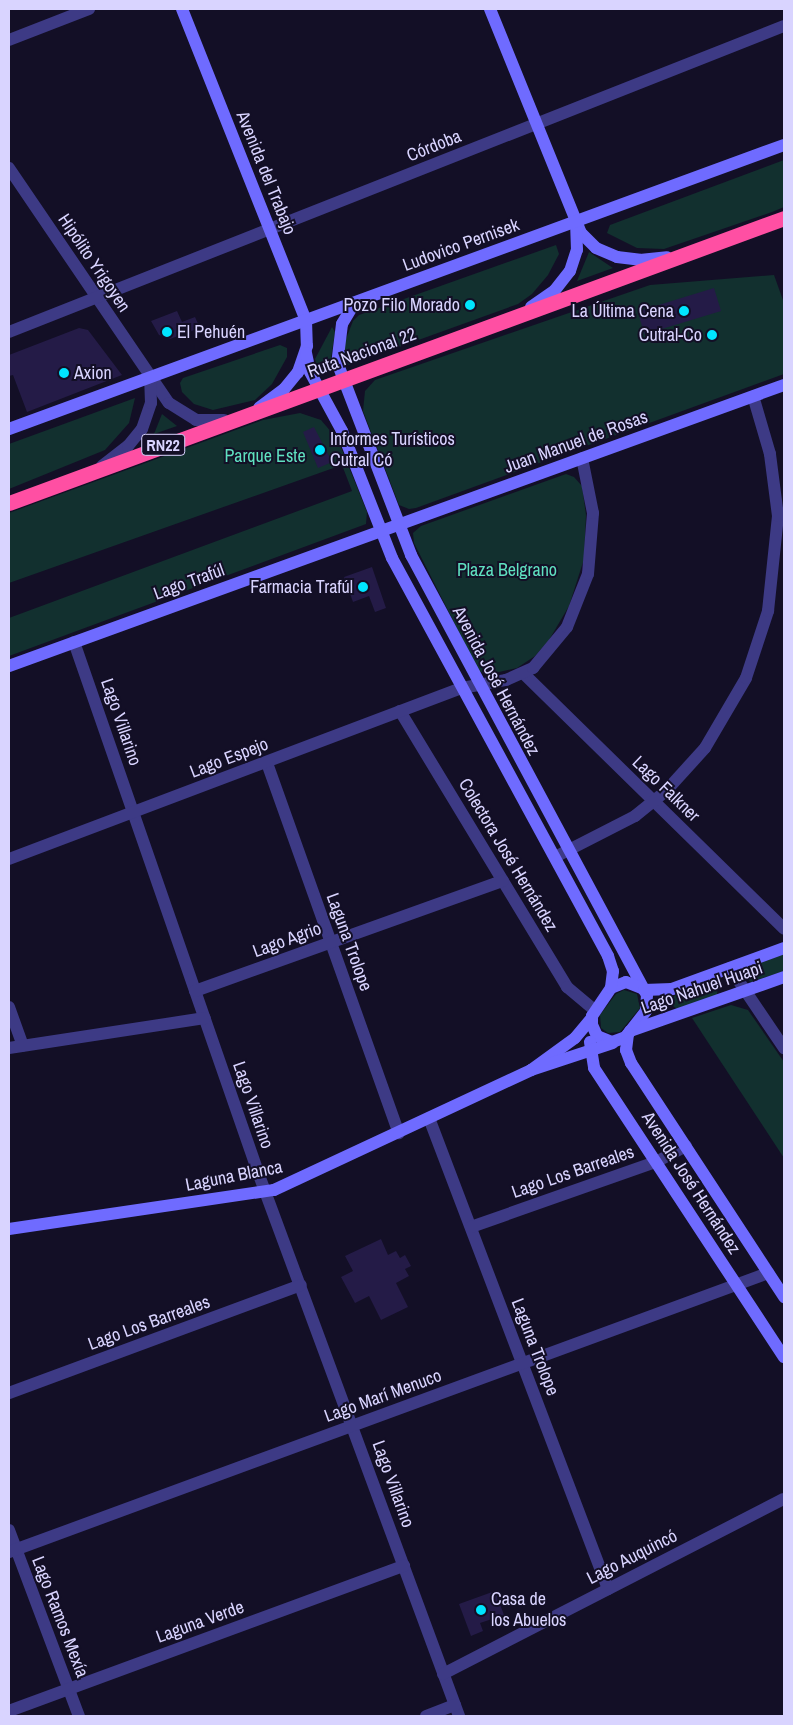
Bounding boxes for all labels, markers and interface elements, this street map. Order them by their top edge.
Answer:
street label: Avenida del Trabajo [231,108,301,238]
street label: Córdoba [404,125,464,167]
street label: Hipólito Yrigoyen [53,210,135,316]
street label: Ludovico Pernisek [400,214,522,276]
place label: Pozo Filo Morado [344,294,460,316]
marker: Pozo Filo Morado [464,299,476,311]
place label: La Última Cena [571,300,674,322]
marker: La Última Cena [678,305,690,317]
place label: El Pehuén [177,321,245,343]
street label: Ruta Nacional 22 [305,323,419,383]
place label: Cutral-Co [639,324,702,346]
marker: El Pehuén [161,326,173,338]
marker: Cutral-Co [706,329,718,341]
place label: Axion [74,362,112,384]
marker: Axion [58,367,70,379]
street label: Juan Manuel de Rosas [501,406,651,478]
place label: Informes Turísticos Cutral Có [330,429,455,472]
road number: RN22 [140,432,186,458]
marker: Informes Turísticos Cutral Có [314,444,326,456]
park label: Parque Este [224,445,306,467]
street label: Lago Trafúl [150,559,228,605]
park label: Plaza Belgrano [457,559,557,581]
place label: Farmacia Trafúl [250,576,353,598]
marker: Farmacia Trafúl [357,581,369,593]
street label: Avenida José Hernández [448,603,544,759]
street label: Lago Villarino [96,676,146,768]
street label: Lago Espejo [187,733,271,783]
street label: Lago Falkner [628,752,704,826]
street label: Colectora José Hernández [454,775,562,935]
street label: Laguna Trolope [321,890,377,994]
street label: Lago Agrio [249,918,325,962]
street label: Lago Nahuel Huapi [638,957,766,1019]
street label: Lago Villarino [228,1059,278,1151]
street label: Avenida José Hernández [637,1108,745,1258]
street label: Lago Los Barreales [509,1141,637,1203]
street label: Laguna Blanca [184,1156,284,1196]
street label: Lago Los Barreales [85,1291,213,1355]
street label: Laguna Trolope [506,1295,564,1399]
street label: Lago Marí Menuco [321,1365,445,1427]
street label: Lago Villarino [367,1438,419,1530]
street label: Lago Auquincó [583,1525,681,1589]
street label: Lago Ramos Mexía [27,1553,93,1681]
place label: Casa de los Abuelos [491,1589,567,1632]
street label: Laguna Verde [153,1596,247,1648]
marker: Casa de los Abuelos [475,1604,487,1616]

